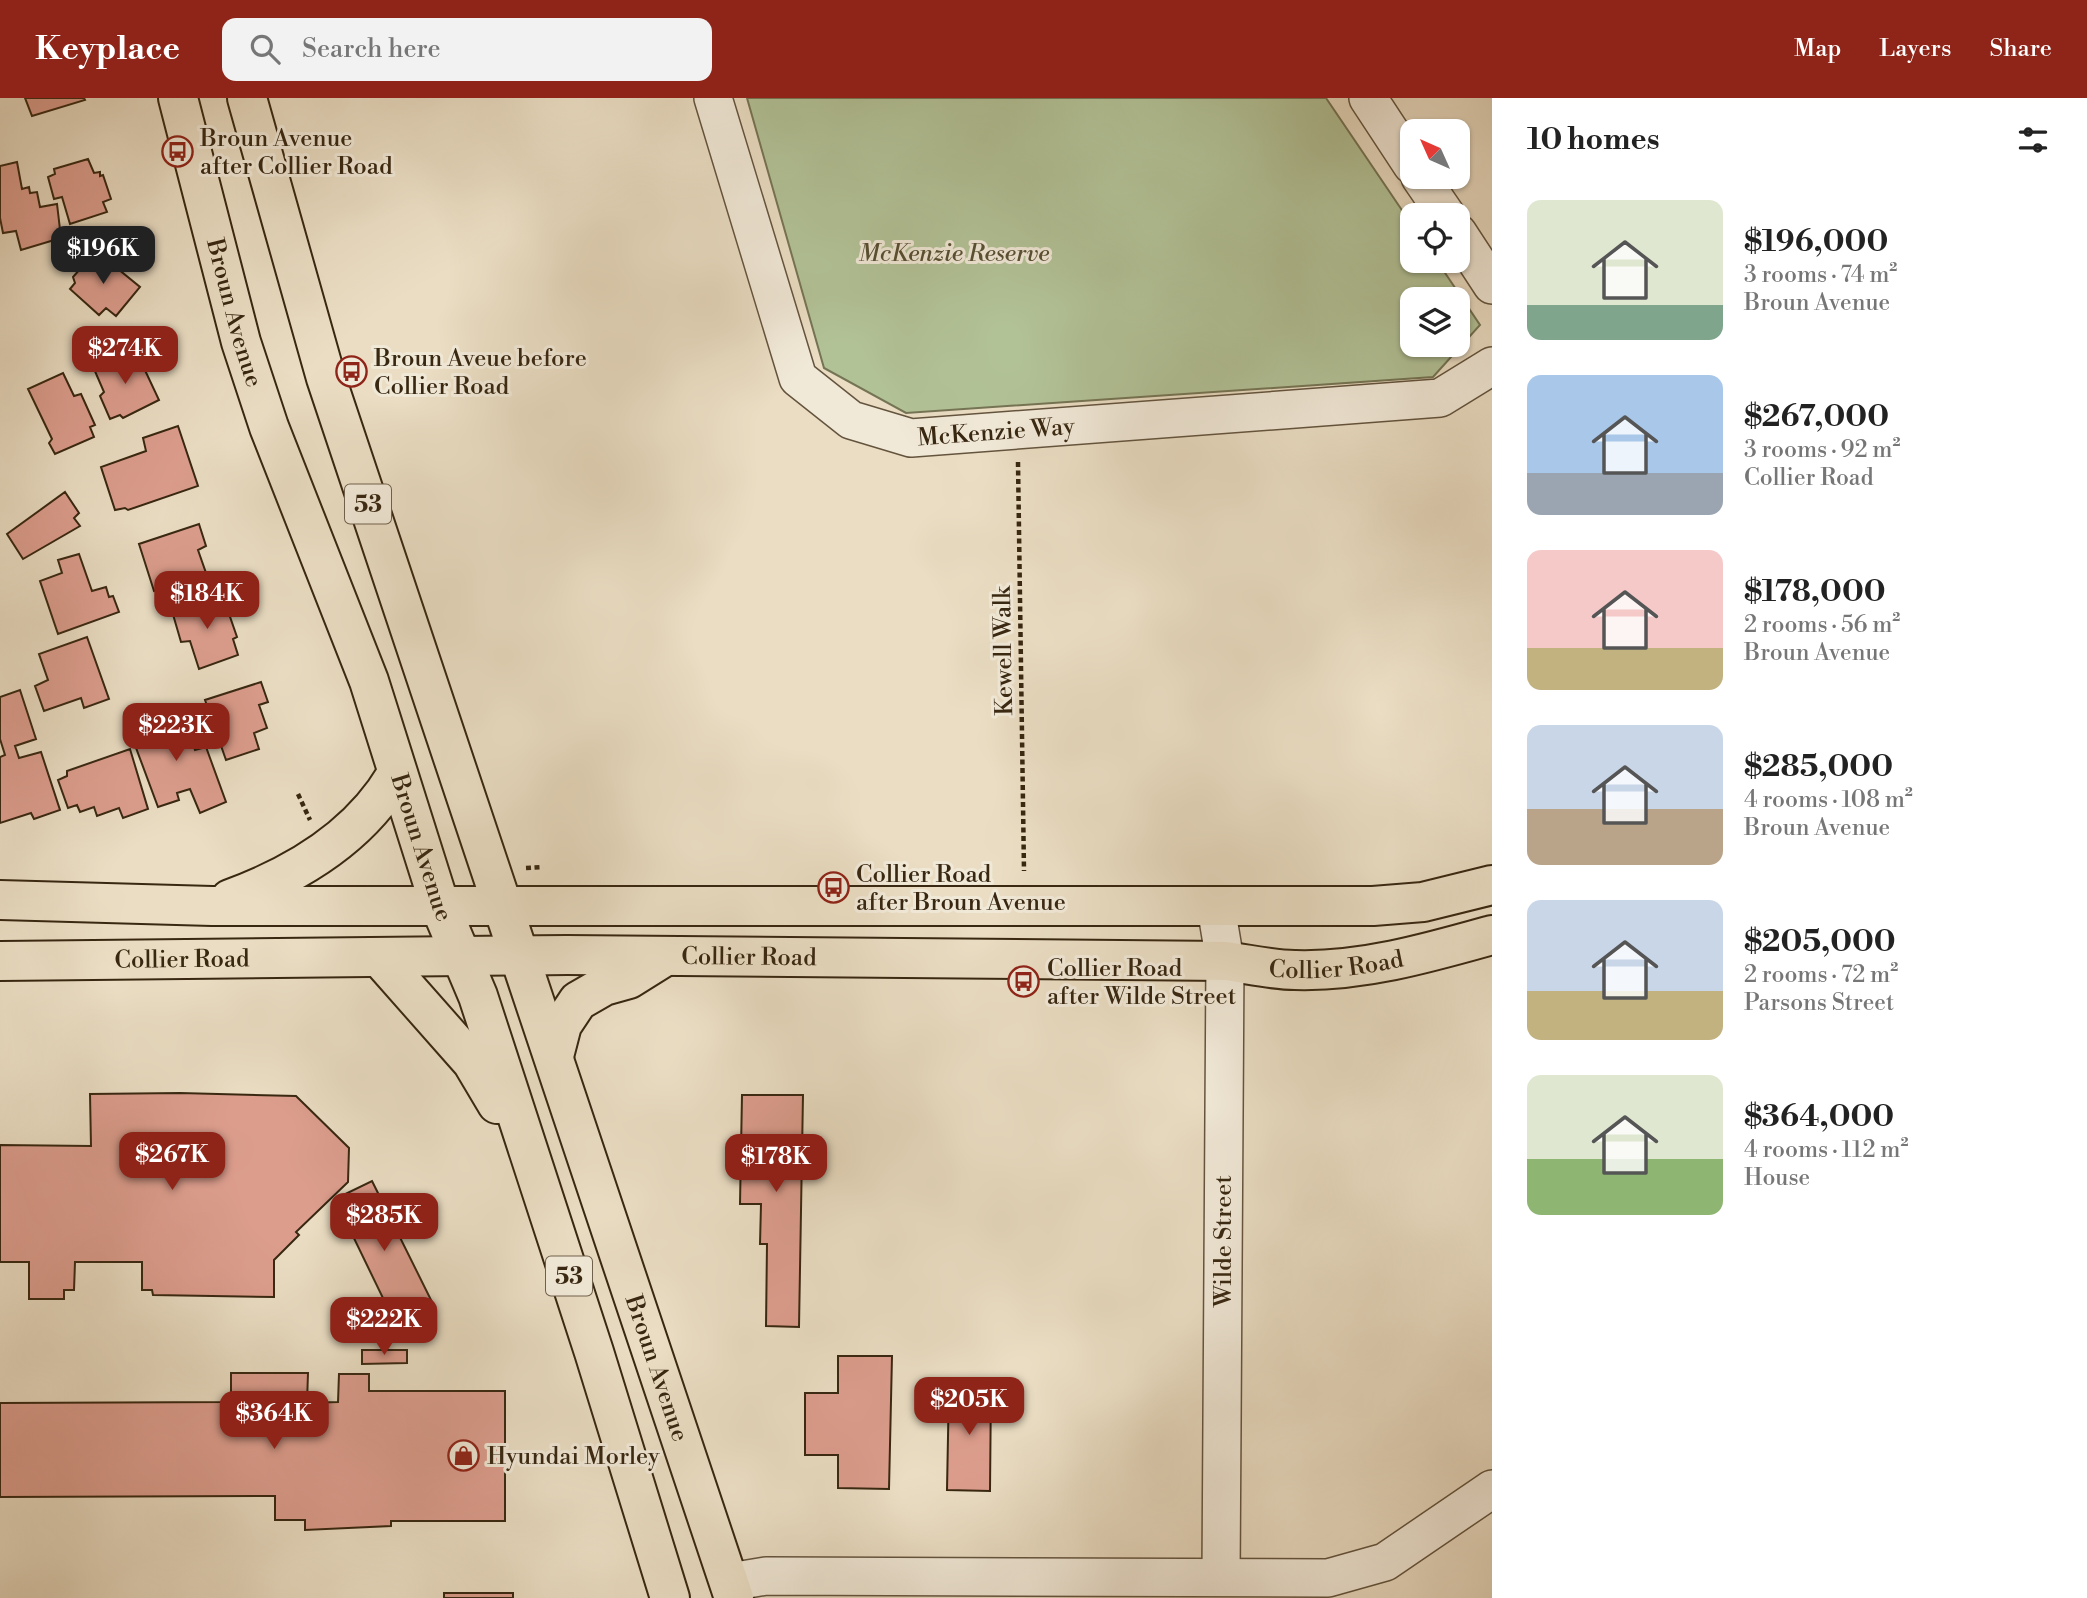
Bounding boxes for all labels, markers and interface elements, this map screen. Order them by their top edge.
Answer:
search box [222,18,712,81]
text: Keyplace [35,29,180,70]
icon: search [246,30,284,68]
text: Search here [302,33,441,65]
text: Map [1794,34,1841,64]
text: Layers [1879,34,1951,64]
text: Share [1989,34,2052,64]
north arrow [1400,119,1470,189]
map controls [1400,119,1470,357]
text: 10 homes [1527,121,1660,159]
icon: filters [2014,121,2052,159]
place label: Broun Avenue after Collier Road [199,124,393,182]
bus stop icon: Broun Avenue after Collier Road [160,135,194,169]
button: locate [1400,203,1470,273]
text: $196,000 [1744,223,1888,261]
pin: $196K [54,226,152,286]
icon: home [1583,228,1667,312]
text: $196K [67,235,139,263]
street label: Broun Avenue [199,235,269,391]
park label: McKenzie Reserve [859,239,1049,269]
text: 3 rooms · 74 m² [1744,261,1897,289]
button: layers [1400,287,1470,357]
text: Broun Avenue [1744,289,1890,317]
pin: $274K [76,327,174,386]
text: $274K [88,335,162,363]
place label: Broun Aveue before Collier Road [373,344,587,402]
bus stop icon: Broun Aveue before Collier Road [334,355,368,389]
text: $267,000 [1744,398,1889,436]
icon: home [1583,403,1667,487]
street label: McKenzie Way [916,412,1076,453]
text: 3 rooms · 92 m² [1744,436,1900,464]
text: Collier Road [1744,464,1874,492]
road number: 53 [345,484,391,524]
pin: $184K [158,572,256,631]
text: $178,000 [1744,573,1886,611]
icon: home [1583,578,1667,662]
text: $184K [170,580,244,608]
street label: Kewell Walk [988,585,1020,716]
text: 2 rooms · 56 m² [1744,611,1900,639]
text: Broun Avenue [1744,639,1890,667]
pin: $223K [127,704,225,763]
text: $223K [139,712,213,740]
text: $285,000 [1744,748,1893,786]
icon: home [1583,753,1667,837]
street label: Broun Avenue [383,770,459,926]
text: 4 rooms · 108 m² [1744,786,1913,814]
text: Broun Avenue [1744,814,1890,842]
place label: Collier Road after Broun Avenue [856,860,1066,918]
bus stop icon: Collier Road after Broun Avenue [816,871,850,905]
text: $205,000 [1744,923,1896,961]
icon: home [1583,928,1667,1012]
street label: Collier Road [681,942,817,973]
street label: Collier Road [114,944,250,976]
street label: Collier Road [1267,944,1407,986]
place label: Collier Road after Wilde Street [1047,954,1237,1012]
text: 2 rooms · 72 m² [1744,961,1898,989]
bus stop icon: Collier Road after Wilde Street [1007,965,1041,999]
text: Parsons Street [1744,989,1894,1017]
text: $364,000 [1744,1098,1894,1136]
icon: home [1583,1103,1667,1187]
pin: $267K [123,1132,221,1192]
pin: $178K [727,1134,825,1194]
text: 4 rooms · 112 m² [1744,1136,1909,1164]
text: $267K [135,1141,209,1169]
text: $178K [741,1143,811,1171]
text: House [1744,1164,1810,1192]
street label: Wilde Street [1209,1175,1239,1308]
pin: $285K [335,1194,433,1253]
text: $285K [346,1202,422,1230]
road number: 53 [546,1256,592,1296]
street label: Broun Avenue [617,1290,695,1446]
pin: $222K [335,1298,433,1357]
text: $222K [346,1306,422,1334]
pin: $205K [920,1378,1018,1437]
text: $205K [930,1386,1008,1414]
pin: $364K [225,1392,323,1451]
text: $364K [236,1400,312,1428]
shop icon: Hyundai Morley [447,1439,481,1473]
place label: Hyundai Morley [487,1442,660,1472]

